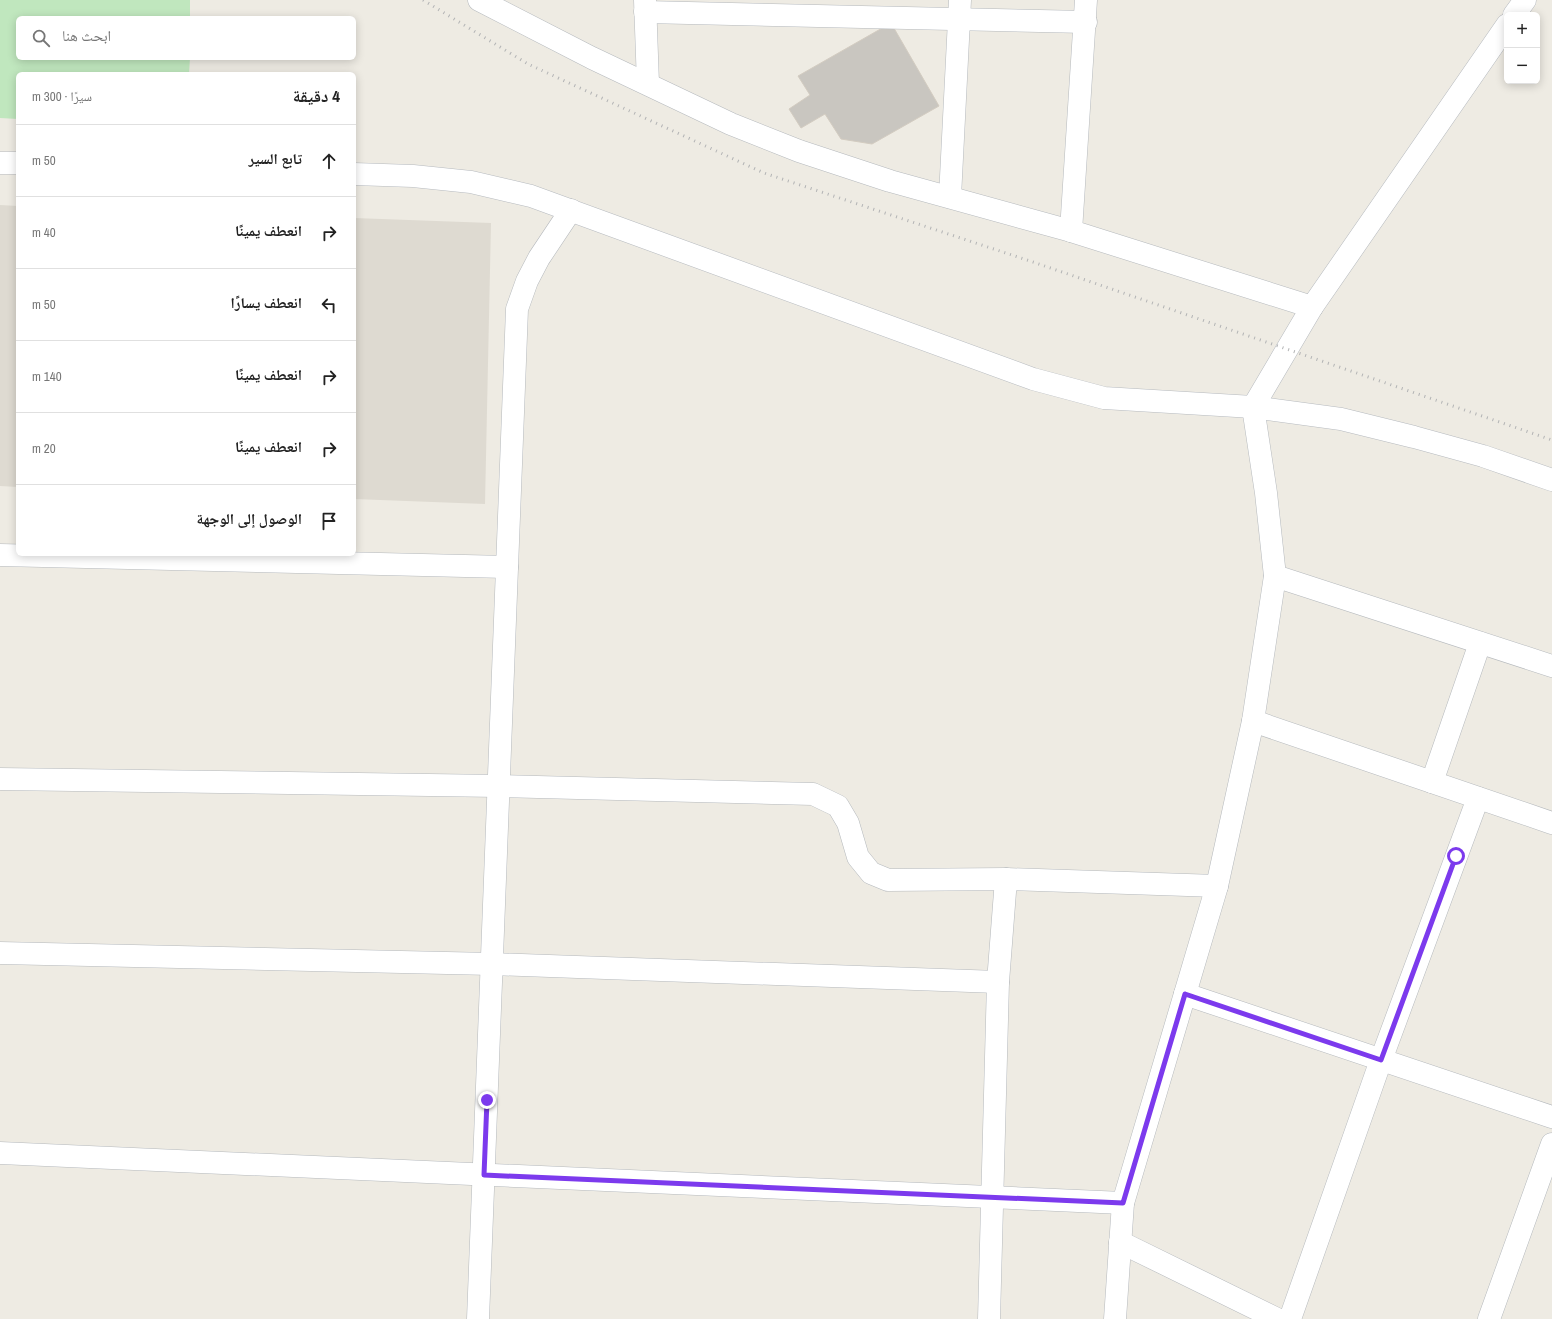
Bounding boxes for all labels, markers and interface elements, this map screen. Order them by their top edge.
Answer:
map controls [1504,12,1540,84]
button: + [1504,12,1540,48]
search box [16,16,356,60]
text: ابحث هنا [62,25,111,46]
icon: search [30,27,52,49]
button: − [1504,48,1540,84]
text: 4 دقيقة [293,84,340,107]
text: سيرًا · 300 m [32,88,92,105]
text: تابع السير [249,148,302,169]
icon: ahead [318,150,340,172]
text: 50 m [32,152,56,169]
text: انعطف يمينًا [235,220,302,241]
icon: right [318,222,340,244]
text: 40 m [32,224,56,241]
text: انعطف يسارًا [231,292,302,313]
icon: left [318,294,340,316]
text: 50 m [32,296,56,313]
text: انعطف يمينًا [235,364,302,385]
icon: right [318,366,340,388]
text: 140 m [32,368,62,385]
text: انعطف يمينًا [235,436,302,457]
icon: right [318,438,340,460]
text: 20 m [32,440,56,457]
text: الوصول إلى الوجهة [197,508,302,529]
icon: arrive [318,510,340,532]
route start [1447,847,1465,865]
route end [478,1091,496,1109]

